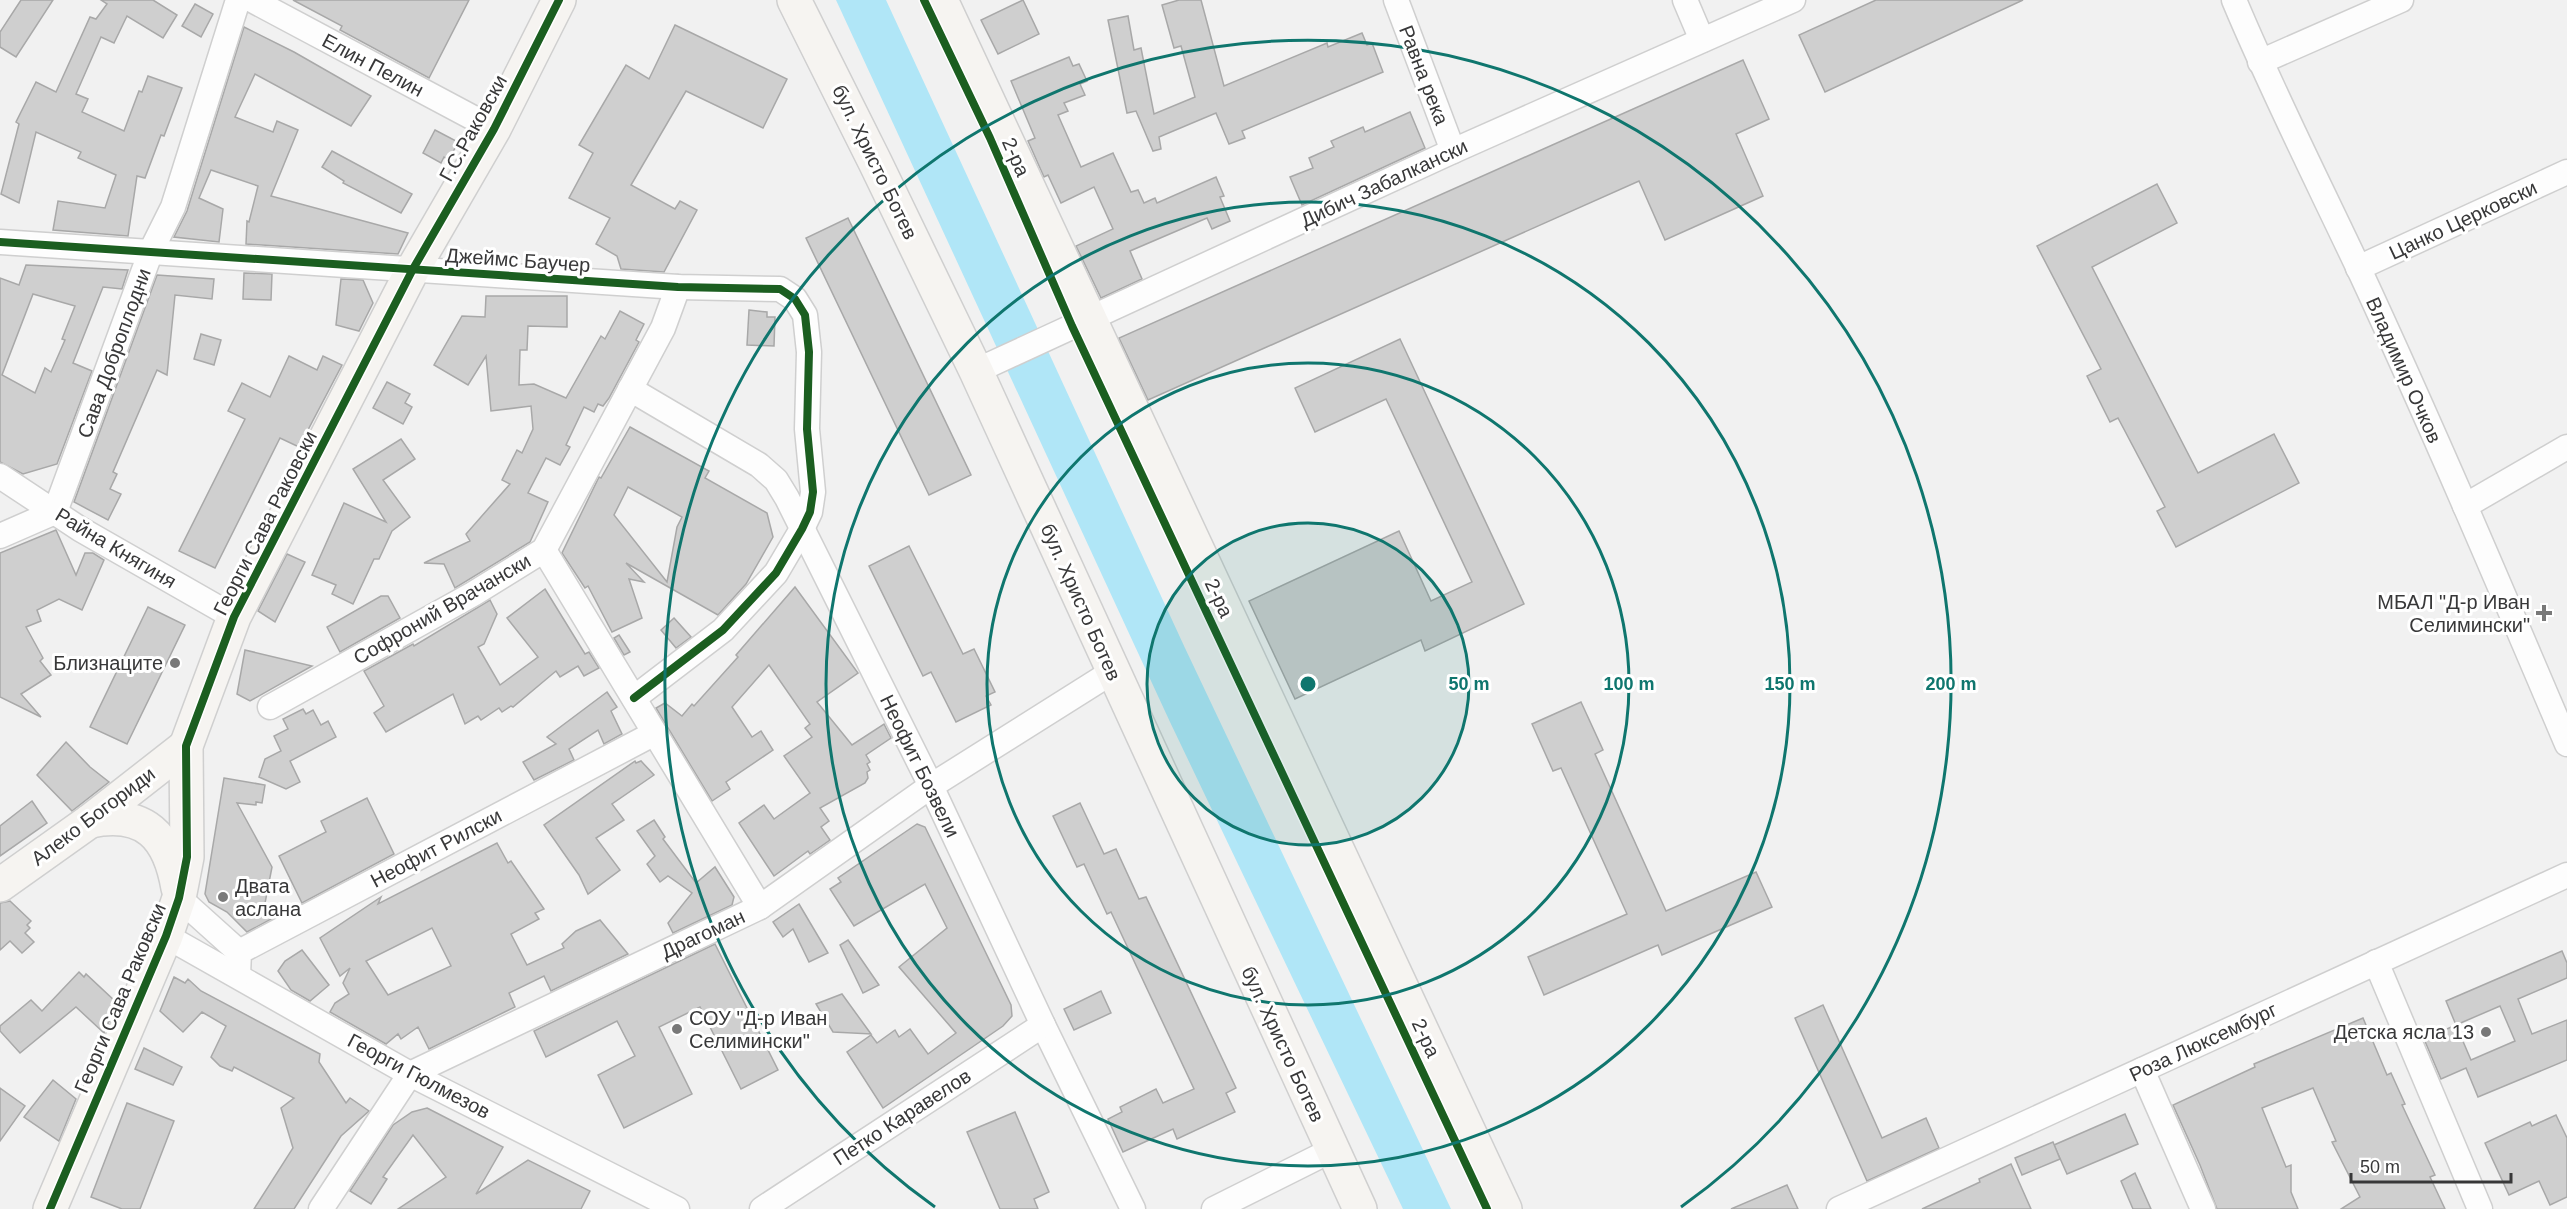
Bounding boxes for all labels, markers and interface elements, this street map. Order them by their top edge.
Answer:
street label: Равна река [1395,22,1453,129]
street label: Елин Пелин [319,29,427,101]
street label: Г.С.Раковски [435,71,511,185]
street label: бул. Христо Ботев [828,81,922,243]
street label: 2-ра [998,134,1035,181]
street label: Дибич Забалкански [1297,135,1471,231]
street label: Цанко Церковски [2386,176,2540,264]
street label: Джеймс Баучер [445,244,591,276]
street label: Сава Доброплодни [73,265,155,441]
street label: Владимир Очков [2362,294,2446,446]
street label: Георги Сава Раковски [209,427,321,619]
street label: Райна Княгиня [52,503,180,593]
street label: бул. Христо Ботев [1037,520,1125,684]
street label: Софроний Врачански [350,549,534,669]
street label: 2-ра [1201,575,1238,622]
place label: МБАЛ "Д-р Иван Селимински" [2377,591,2530,636]
marker: МБАЛ "Д-р Иван Селимински" [2535,604,2553,622]
place label: Близнаците [53,652,163,674]
marker: Близнаците [168,656,182,670]
centre of rings [1298,674,1318,694]
text: 50 m [1448,674,1490,694]
text: 100 m [1603,674,1655,694]
text: 150 m [1764,674,1816,694]
text: 200 m [1925,674,1977,694]
street label: Неофит Бозвели [876,691,964,841]
street label: Алеко Богориди [27,762,159,870]
street label: Неофит Рилски [367,804,505,892]
place label: Двата аслана [235,875,302,920]
marker: Двата аслана [216,890,230,904]
street label: Георги Сава Раковски [70,900,170,1096]
street label: Драгоман [658,905,748,963]
street label: бул. Христо Ботев [1237,963,1329,1125]
street label: Роза Люксембург [2126,998,2280,1086]
place label: СОУ "Д-р Иван Селимински" [689,1007,827,1052]
street label: 2-ра [1408,1015,1445,1062]
place label: Детска ясла 13 [2334,1021,2474,1043]
marker: СОУ "Д-р Иван Селимински" [670,1022,684,1036]
marker: Детска ясла 13 [2479,1025,2493,1039]
street label: Георги Гюлмезов [344,1029,494,1123]
street label: Петко Каравелов [829,1064,975,1170]
scale bar [2351,1146,2512,1184]
text: 50 m [2360,1157,2400,1177]

